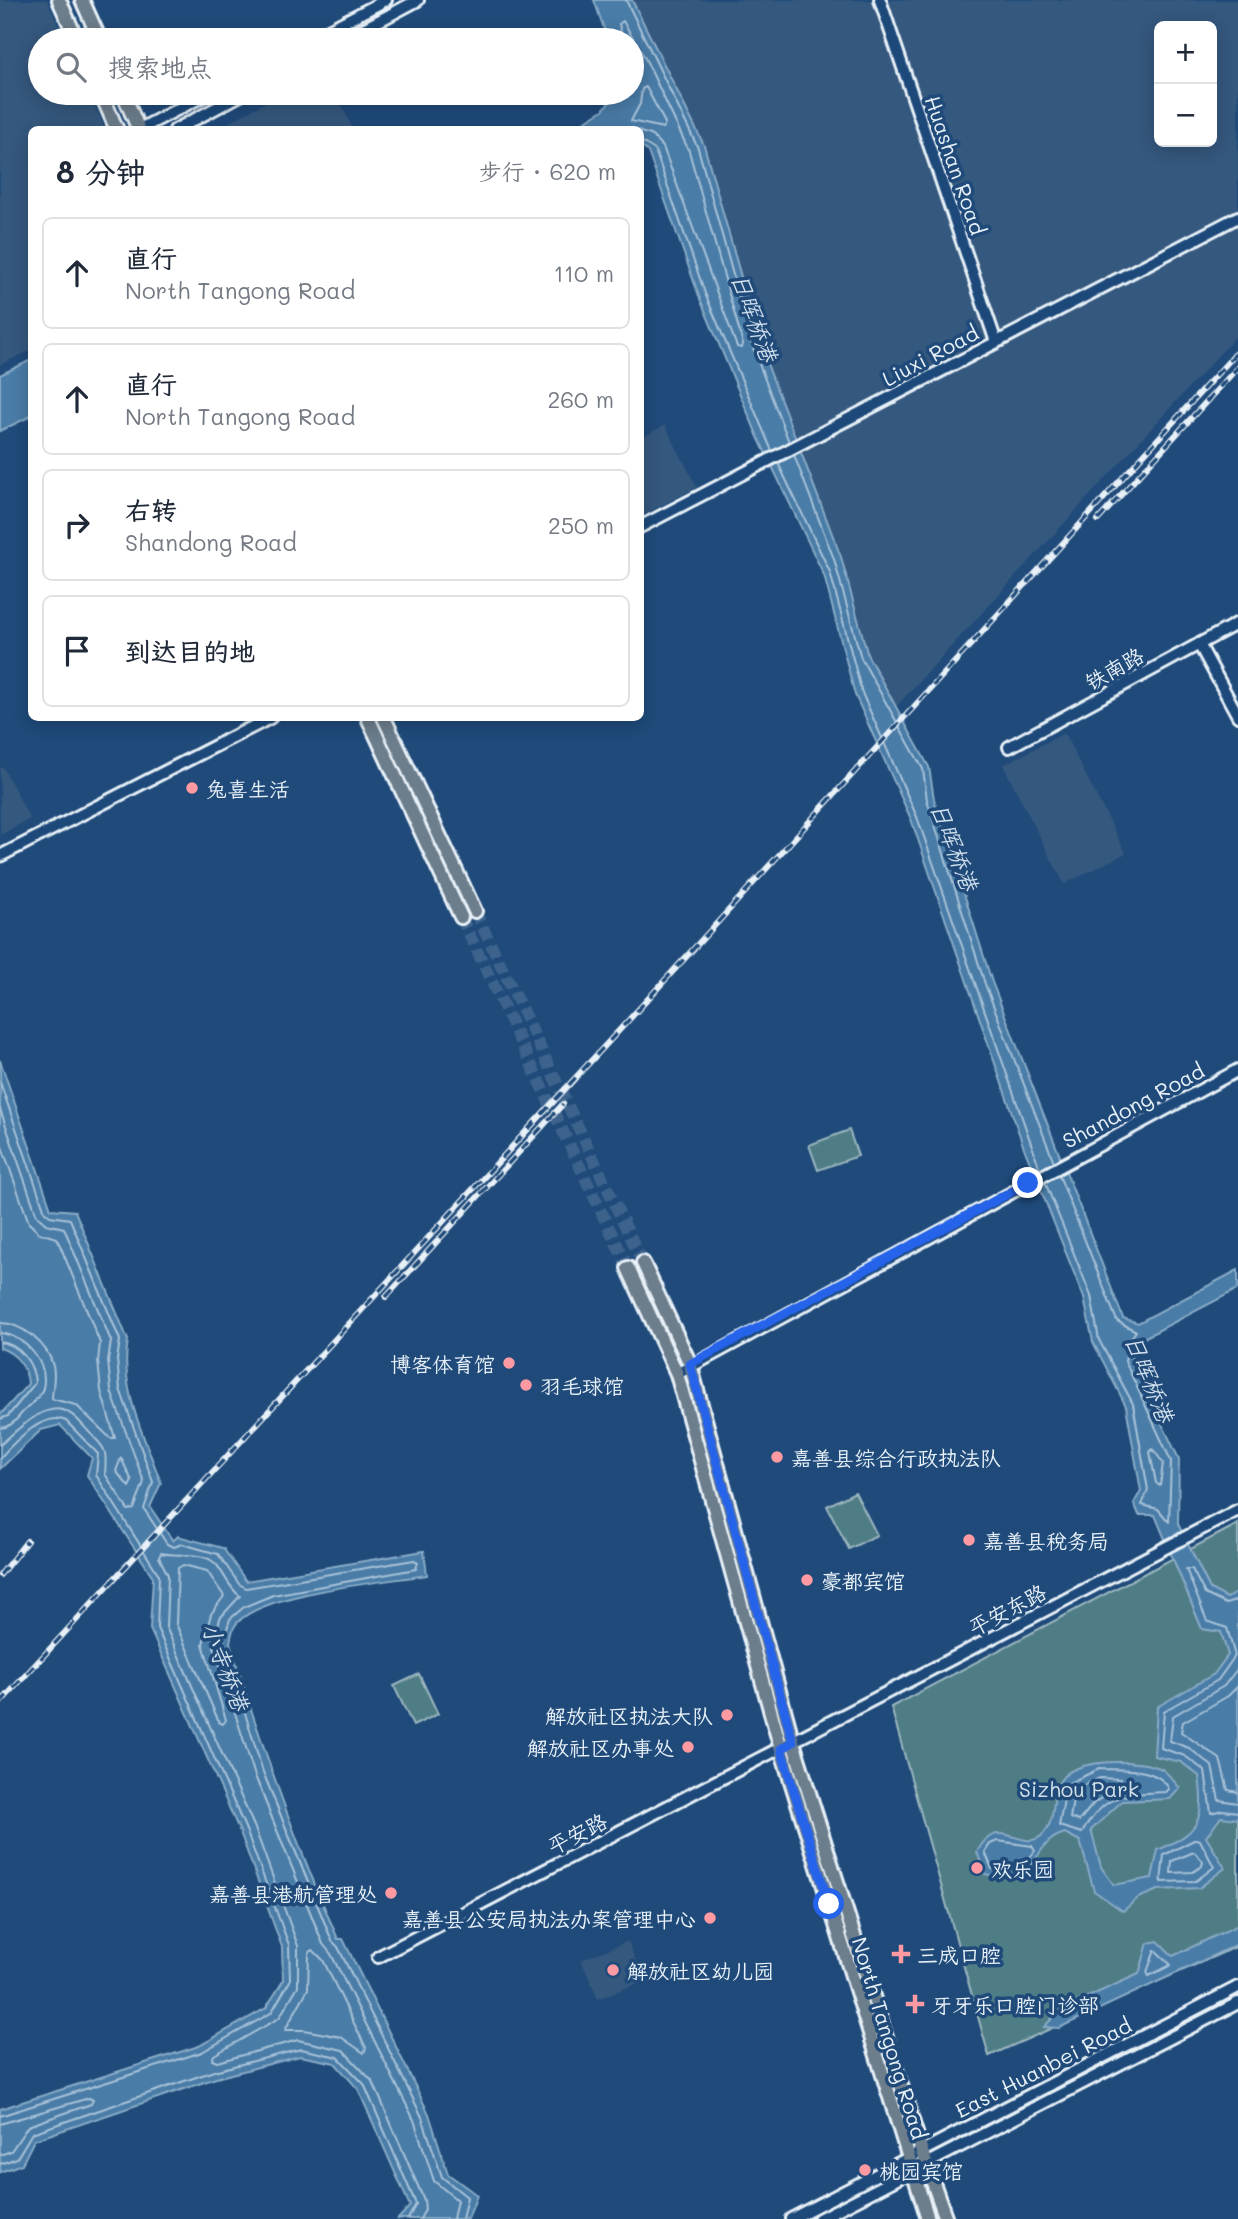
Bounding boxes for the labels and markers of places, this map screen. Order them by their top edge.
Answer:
place label: 兔喜生活 [206,775,290,802]
marker: 兔喜生活 [184,780,200,796]
place label: 博客体育馆 [390,1350,495,1377]
marker: 博客体育馆 [501,1355,517,1371]
place label: 羽毛球馆 [540,1372,624,1399]
marker: 羽毛球馆 [518,1377,534,1393]
place label: 嘉善县综合行政执法队 [791,1444,1001,1471]
marker: 嘉善县综合行政执法队 [769,1449,785,1465]
place label: 嘉善县税务局 [983,1527,1109,1554]
marker: 嘉善县税务局 [961,1532,977,1548]
place label: 豪都宾馆 [821,1567,905,1594]
marker: 豪都宾馆 [799,1572,815,1588]
place label: 解放社区执法大队 [545,1702,713,1729]
marker: 解放社区执法大队 [719,1707,735,1723]
place label: 解放社区办事处 [527,1734,674,1761]
marker: 解放社区办事处 [680,1739,696,1755]
place label: 欢乐园 [991,1855,1054,1882]
marker: 欢乐园 [969,1860,985,1876]
place label: 嘉善县港航管理处 [209,1880,377,1907]
marker: 嘉善县港航管理处 [383,1885,399,1901]
place label: 嘉善县公安局执法办案管理中心 [402,1905,696,1932]
marker: 嘉善县公安局执法办案管理中心 [702,1910,718,1926]
place label: 三成口腔 [917,1941,1001,1968]
marker: 三成口腔 [891,1944,911,1964]
place label: 解放社区幼儿园 [627,1957,774,1984]
marker: 解放社区幼儿园 [605,1962,621,1978]
place label: 牙牙乐口腔门诊部 [931,1991,1099,2018]
marker: 牙牙乐口腔门诊部 [905,1994,925,2014]
place label: 桃园宾馆 [879,2157,963,2184]
marker: 桃园宾馆 [857,2162,873,2178]

